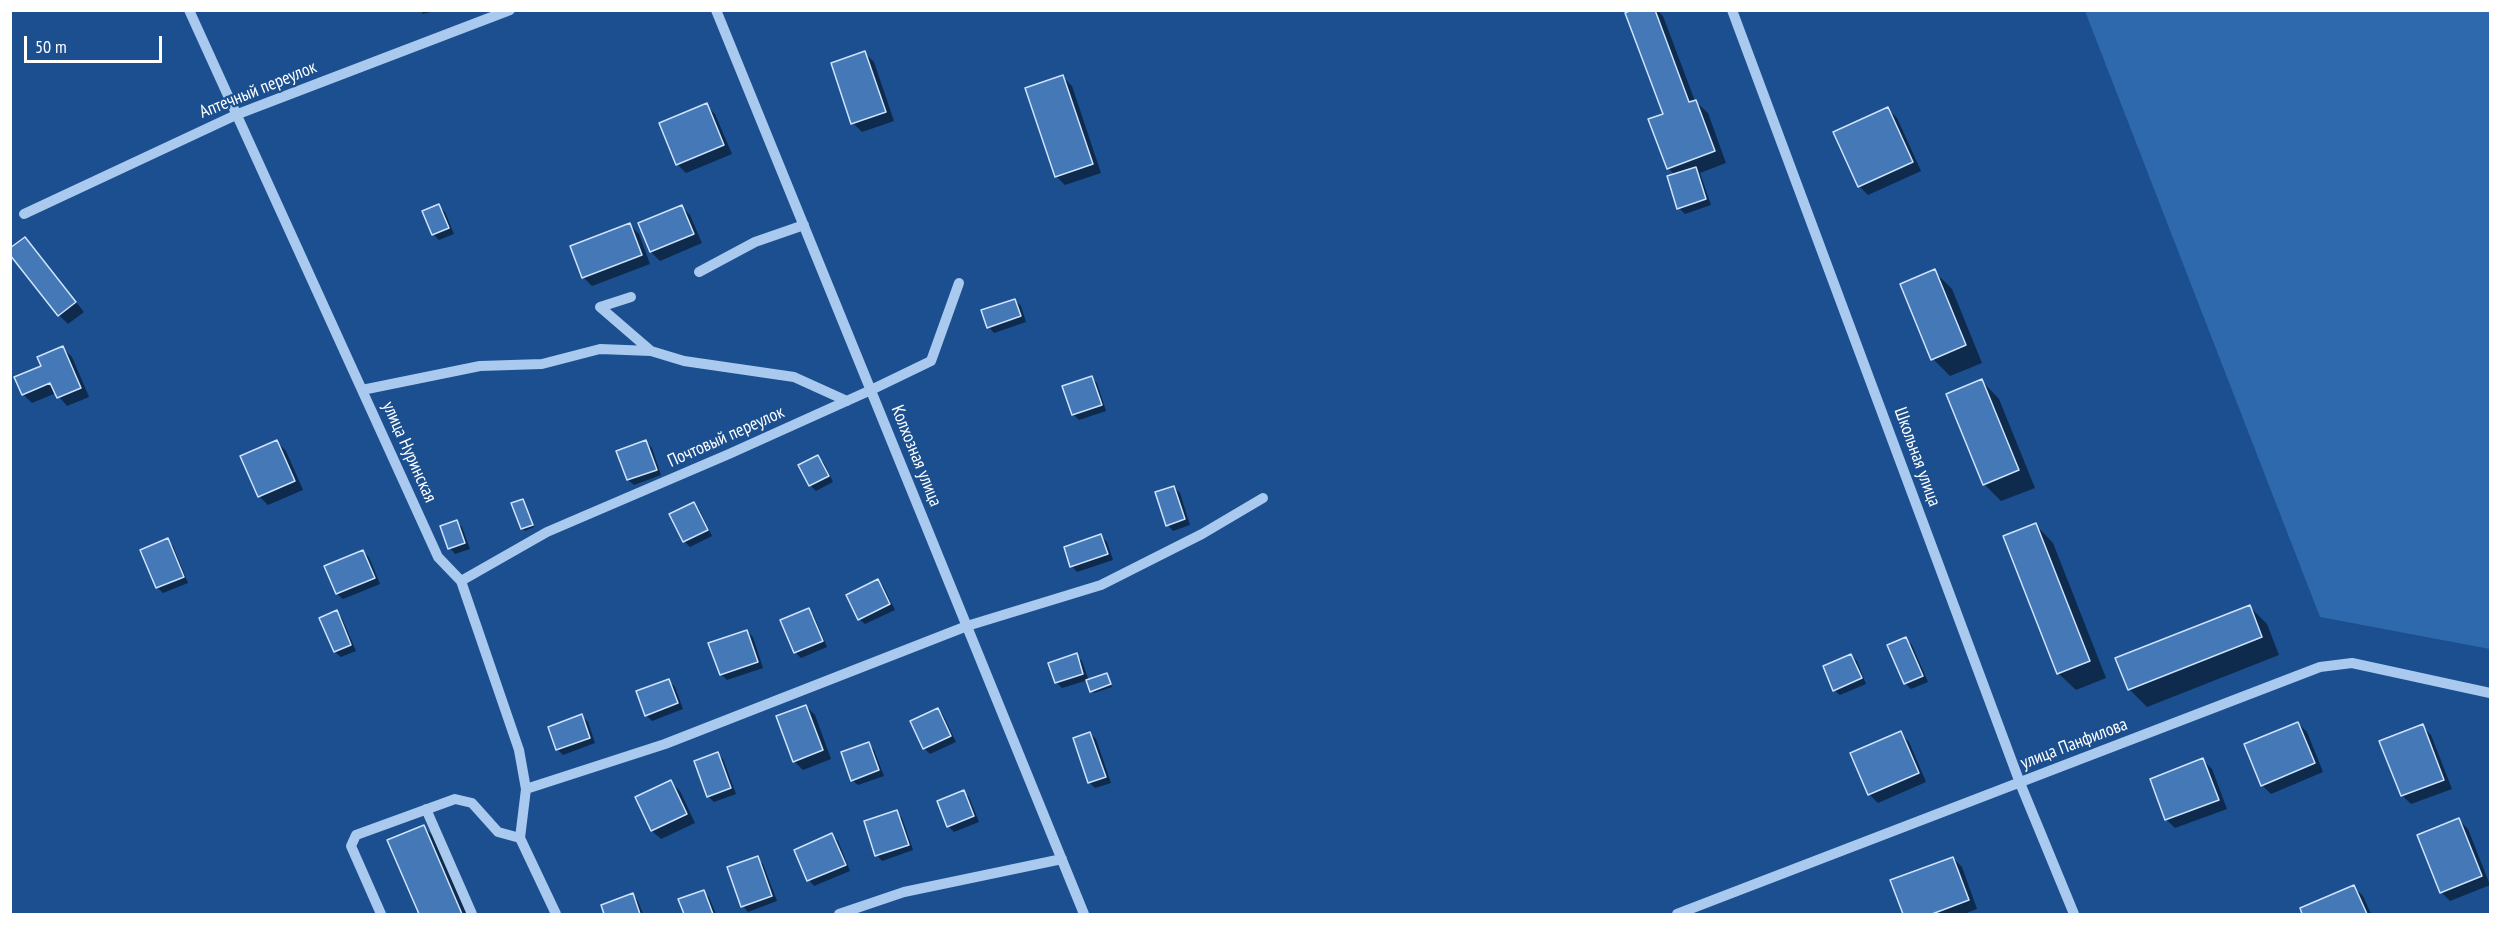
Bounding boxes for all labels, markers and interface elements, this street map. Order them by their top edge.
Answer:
scale bar [27,24,165,62]
text: 50 m [35,35,67,58]
street label: Аптечный переулок [196,57,320,123]
street label: улица Нуринская [377,398,441,506]
street label: Почтовый переулок [664,402,788,472]
street label: Колхозная улица [886,402,946,510]
street label: Школьная улица [1889,404,1945,510]
street label: улица Панфилова [2018,714,2130,774]

